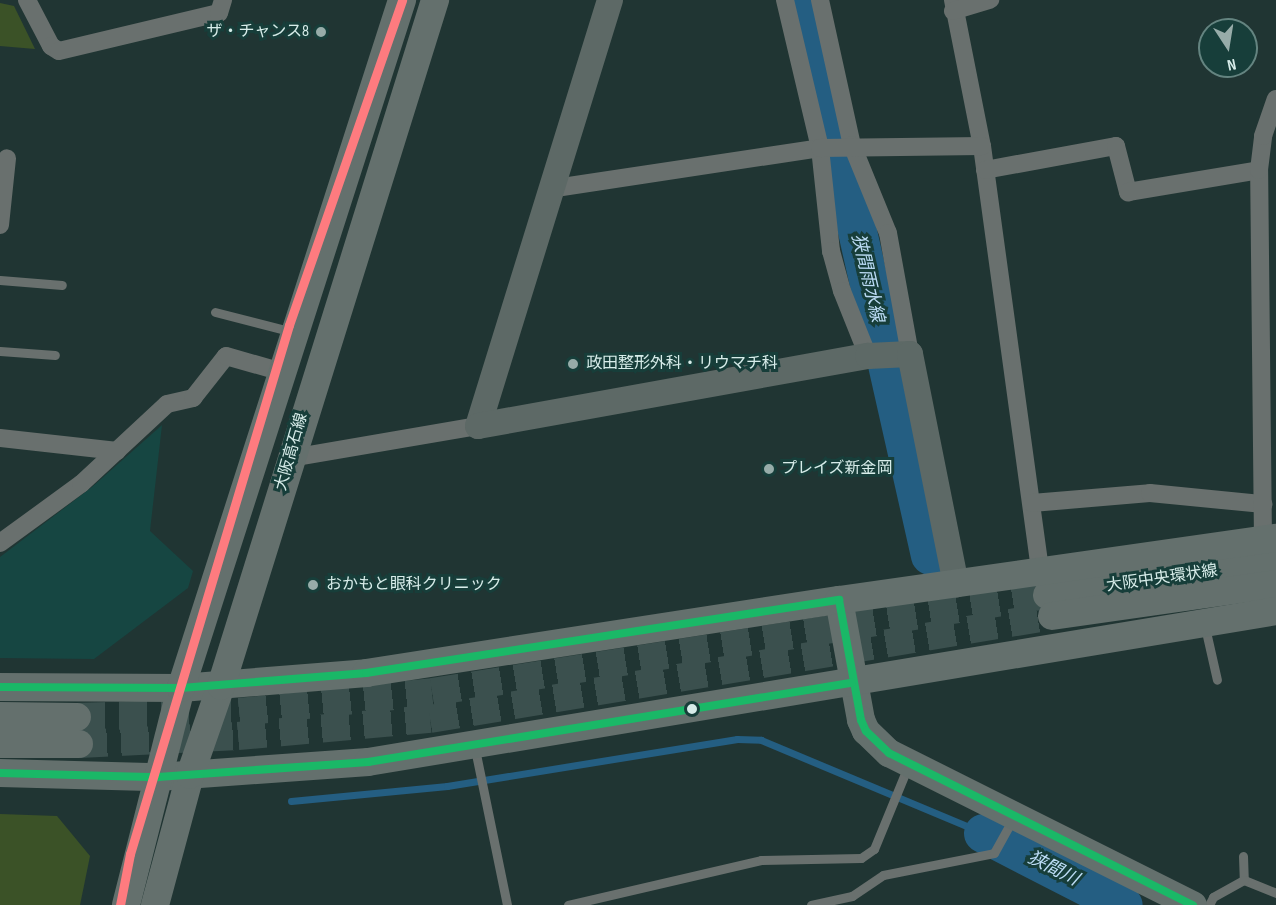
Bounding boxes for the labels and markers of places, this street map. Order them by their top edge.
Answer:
place label: ザ・チャンス8 [206,22,309,42]
marker: ザ・チャンス8 [314,25,328,39]
place label: 政田整形外科・リウマチ科 [586,354,778,374]
marker: 政田整形外科・リウマチ科 [564,355,582,373]
place label: プレイズ新金岡 [781,459,893,479]
marker: プレイズ新金岡 [762,462,776,476]
place label: おかもと眼科クリニック [326,575,502,595]
marker: おかもと眼科クリニック [304,576,322,594]
unlabelled marker [686,703,698,715]

